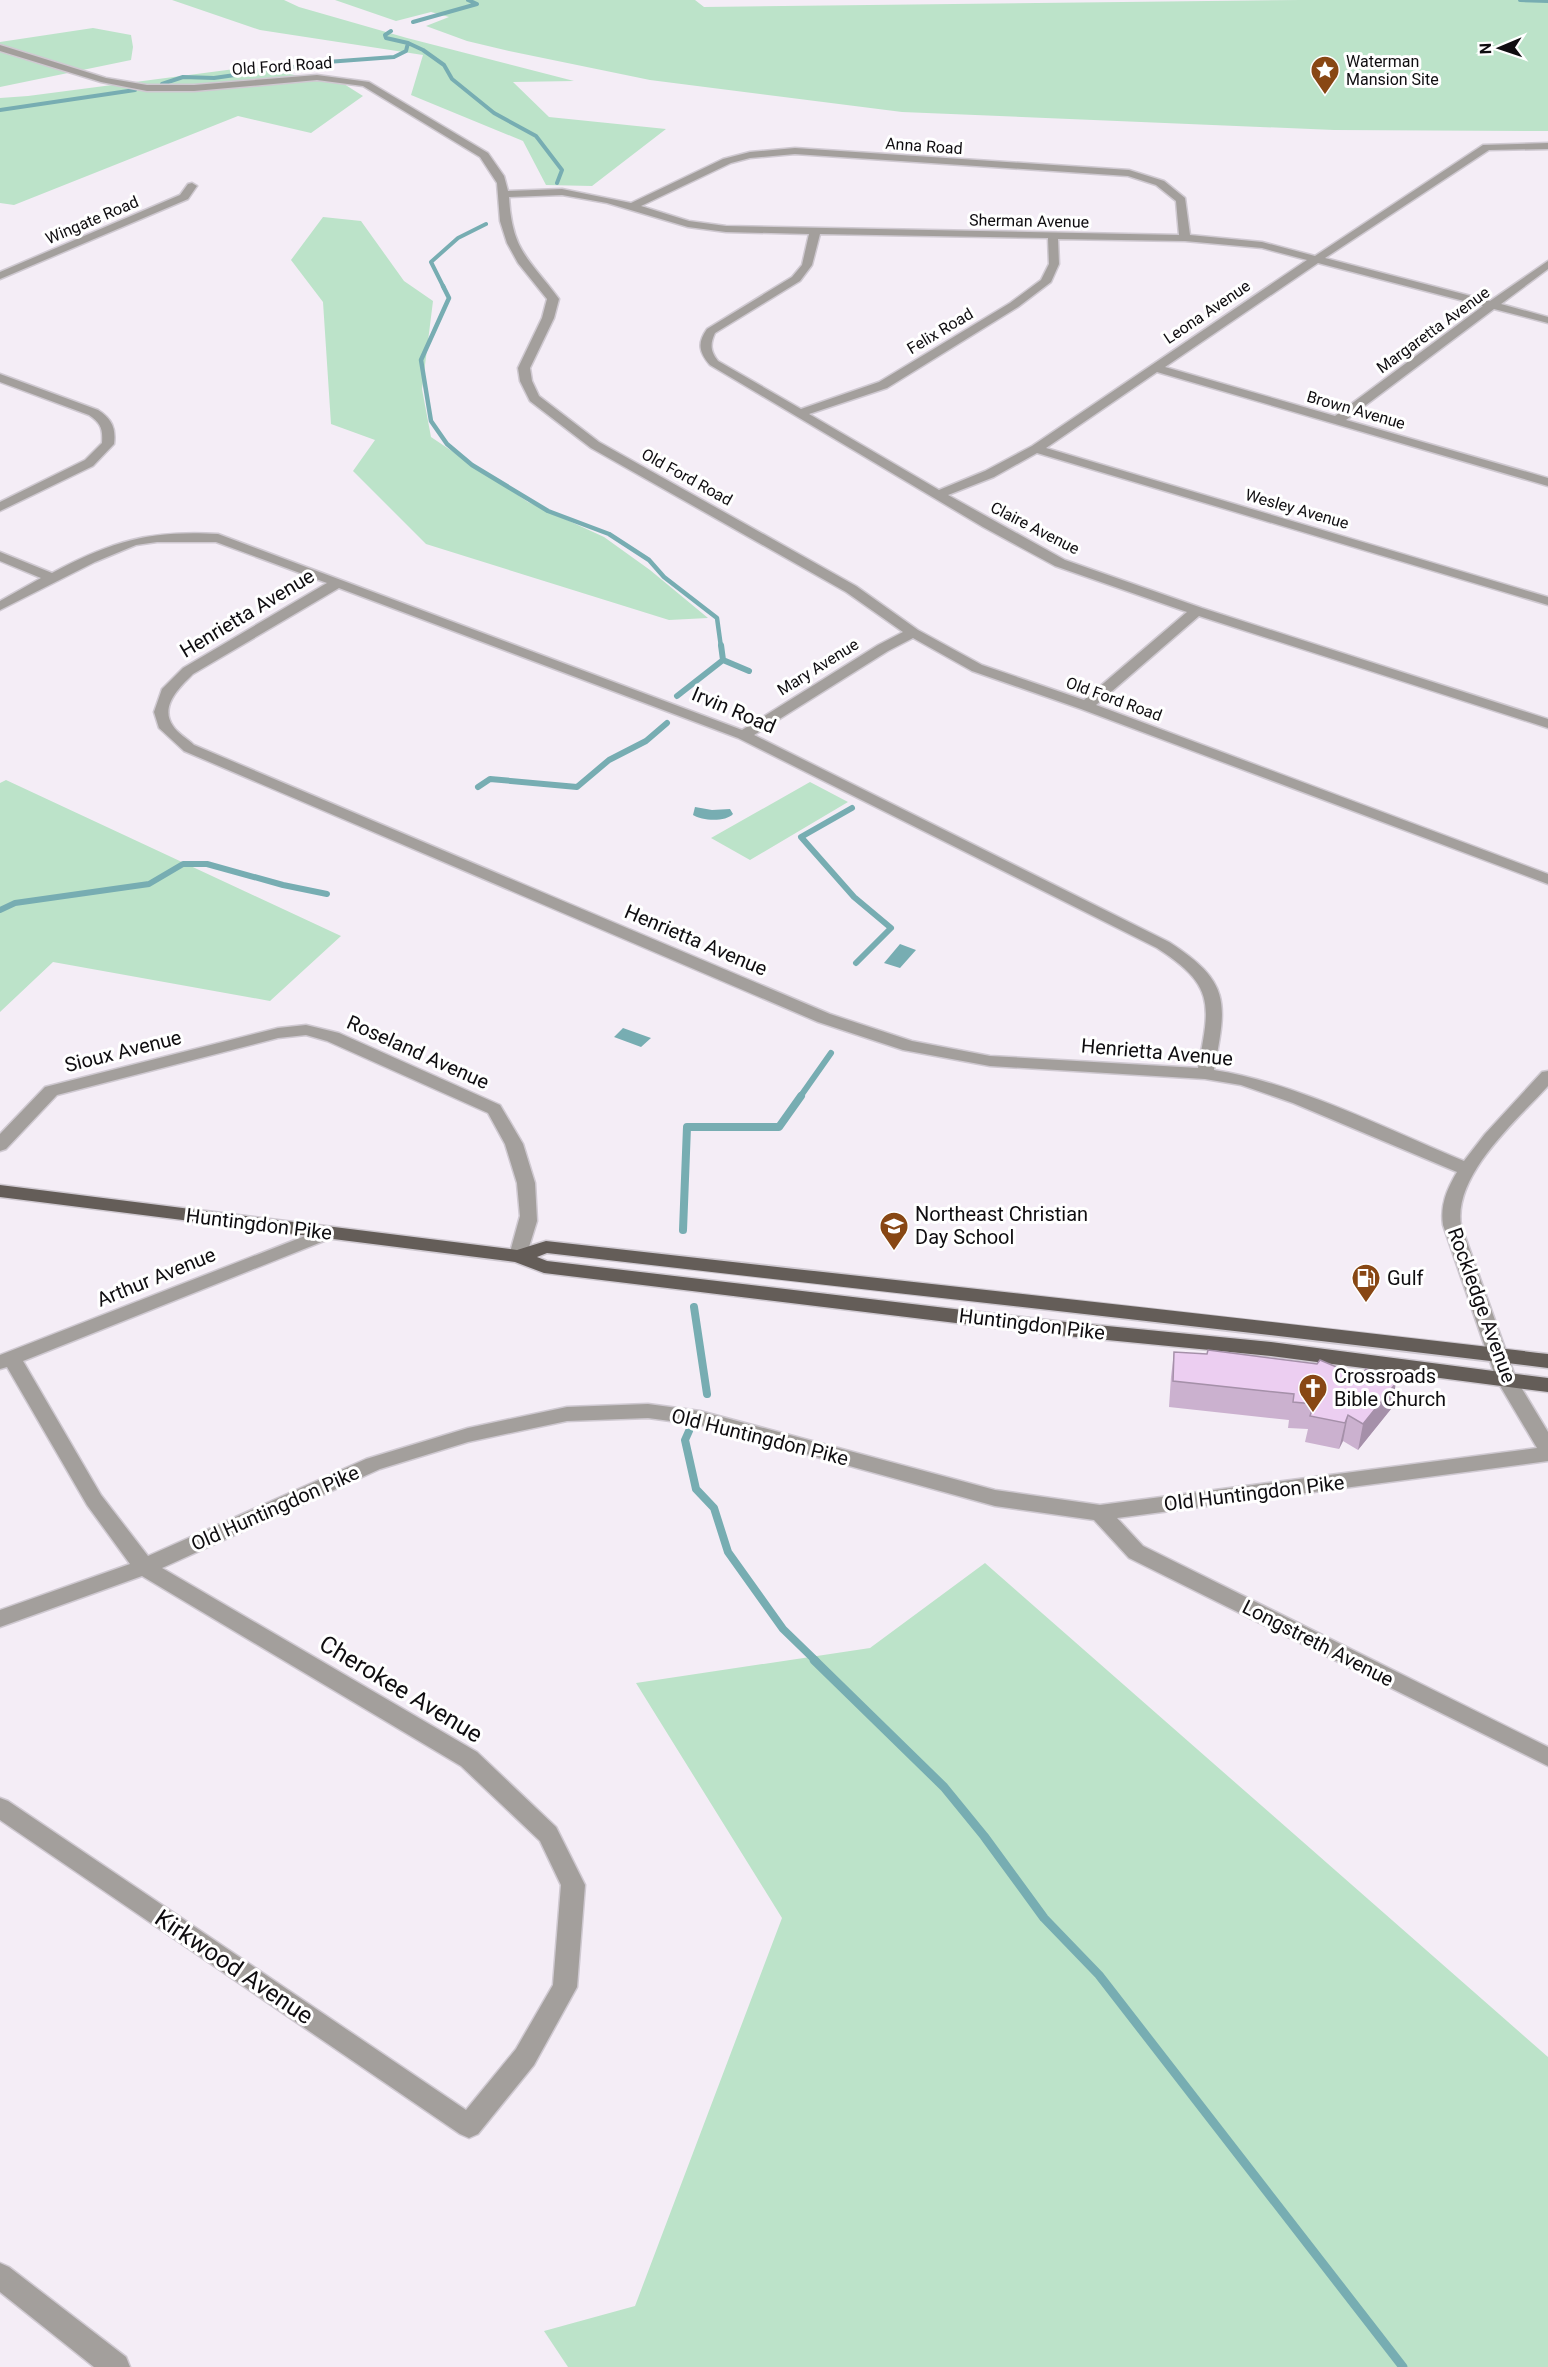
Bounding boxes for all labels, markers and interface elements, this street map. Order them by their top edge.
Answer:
north arrow [1470,18,1530,78]
text: N [1476,43,1495,54]
place label: Waterman Mansion Site [1346,52,1439,89]
street label: Old Ford Road [231,53,333,79]
place icon: Waterman Mansion Site [1309,54,1341,96]
street label: Anna Road [885,134,963,158]
street label: Wingate Road [43,192,141,248]
street label: Sherman Avenue [969,210,1089,232]
street label: Leona Avenue [1160,276,1254,348]
street label: Margaretta Avenue [1373,283,1493,377]
street label: Felix Road [904,304,976,358]
street label: Brown Avenue [1305,387,1407,433]
street label: Old Ford Road [638,444,736,510]
street label: Wesley Avenue [1243,485,1351,533]
street label: Claire Avenue [987,498,1083,558]
street label: Henrietta Avenue [175,563,319,663]
street label: Mary Avenue [774,635,862,699]
street label: Old Ford Road [1063,673,1165,725]
street label: Irvin Road [688,682,780,738]
street label: Henrietta Avenue [621,899,771,981]
street label: Roseland Avenue [343,1010,493,1094]
street label: Sioux Avenue [62,1025,184,1077]
street label: Henrietta Avenue [1080,1033,1234,1071]
place label: Northeast Christian Day School [915,1202,1088,1249]
street label: Huntingdon Pike [185,1203,333,1245]
school or university icon: Northeast Christian Day School [878,1210,910,1252]
street label: Rockledge Avenue [1443,1224,1521,1386]
street label: Arthur Avenue [93,1242,219,1312]
fuel station icon: Gulf [1350,1262,1382,1304]
place label: Gulf [1387,1266,1424,1290]
street label: Huntingdon Pike [958,1303,1106,1345]
place label: Crossroads Bible Church [1334,1364,1446,1411]
church icon: Crossroads Bible Church [1297,1372,1329,1414]
street label: Old Huntingdon Pike [669,1403,851,1471]
street label: Old Huntingdon Pike [187,1460,363,1556]
street label: Old Huntingdon Pike [1162,1470,1346,1516]
street label: Longstreth Avenue [1238,1595,1398,1691]
street label: Cherokee Avenue [315,1629,487,1749]
street label: Kirkwood Avenue [150,1904,318,2030]

